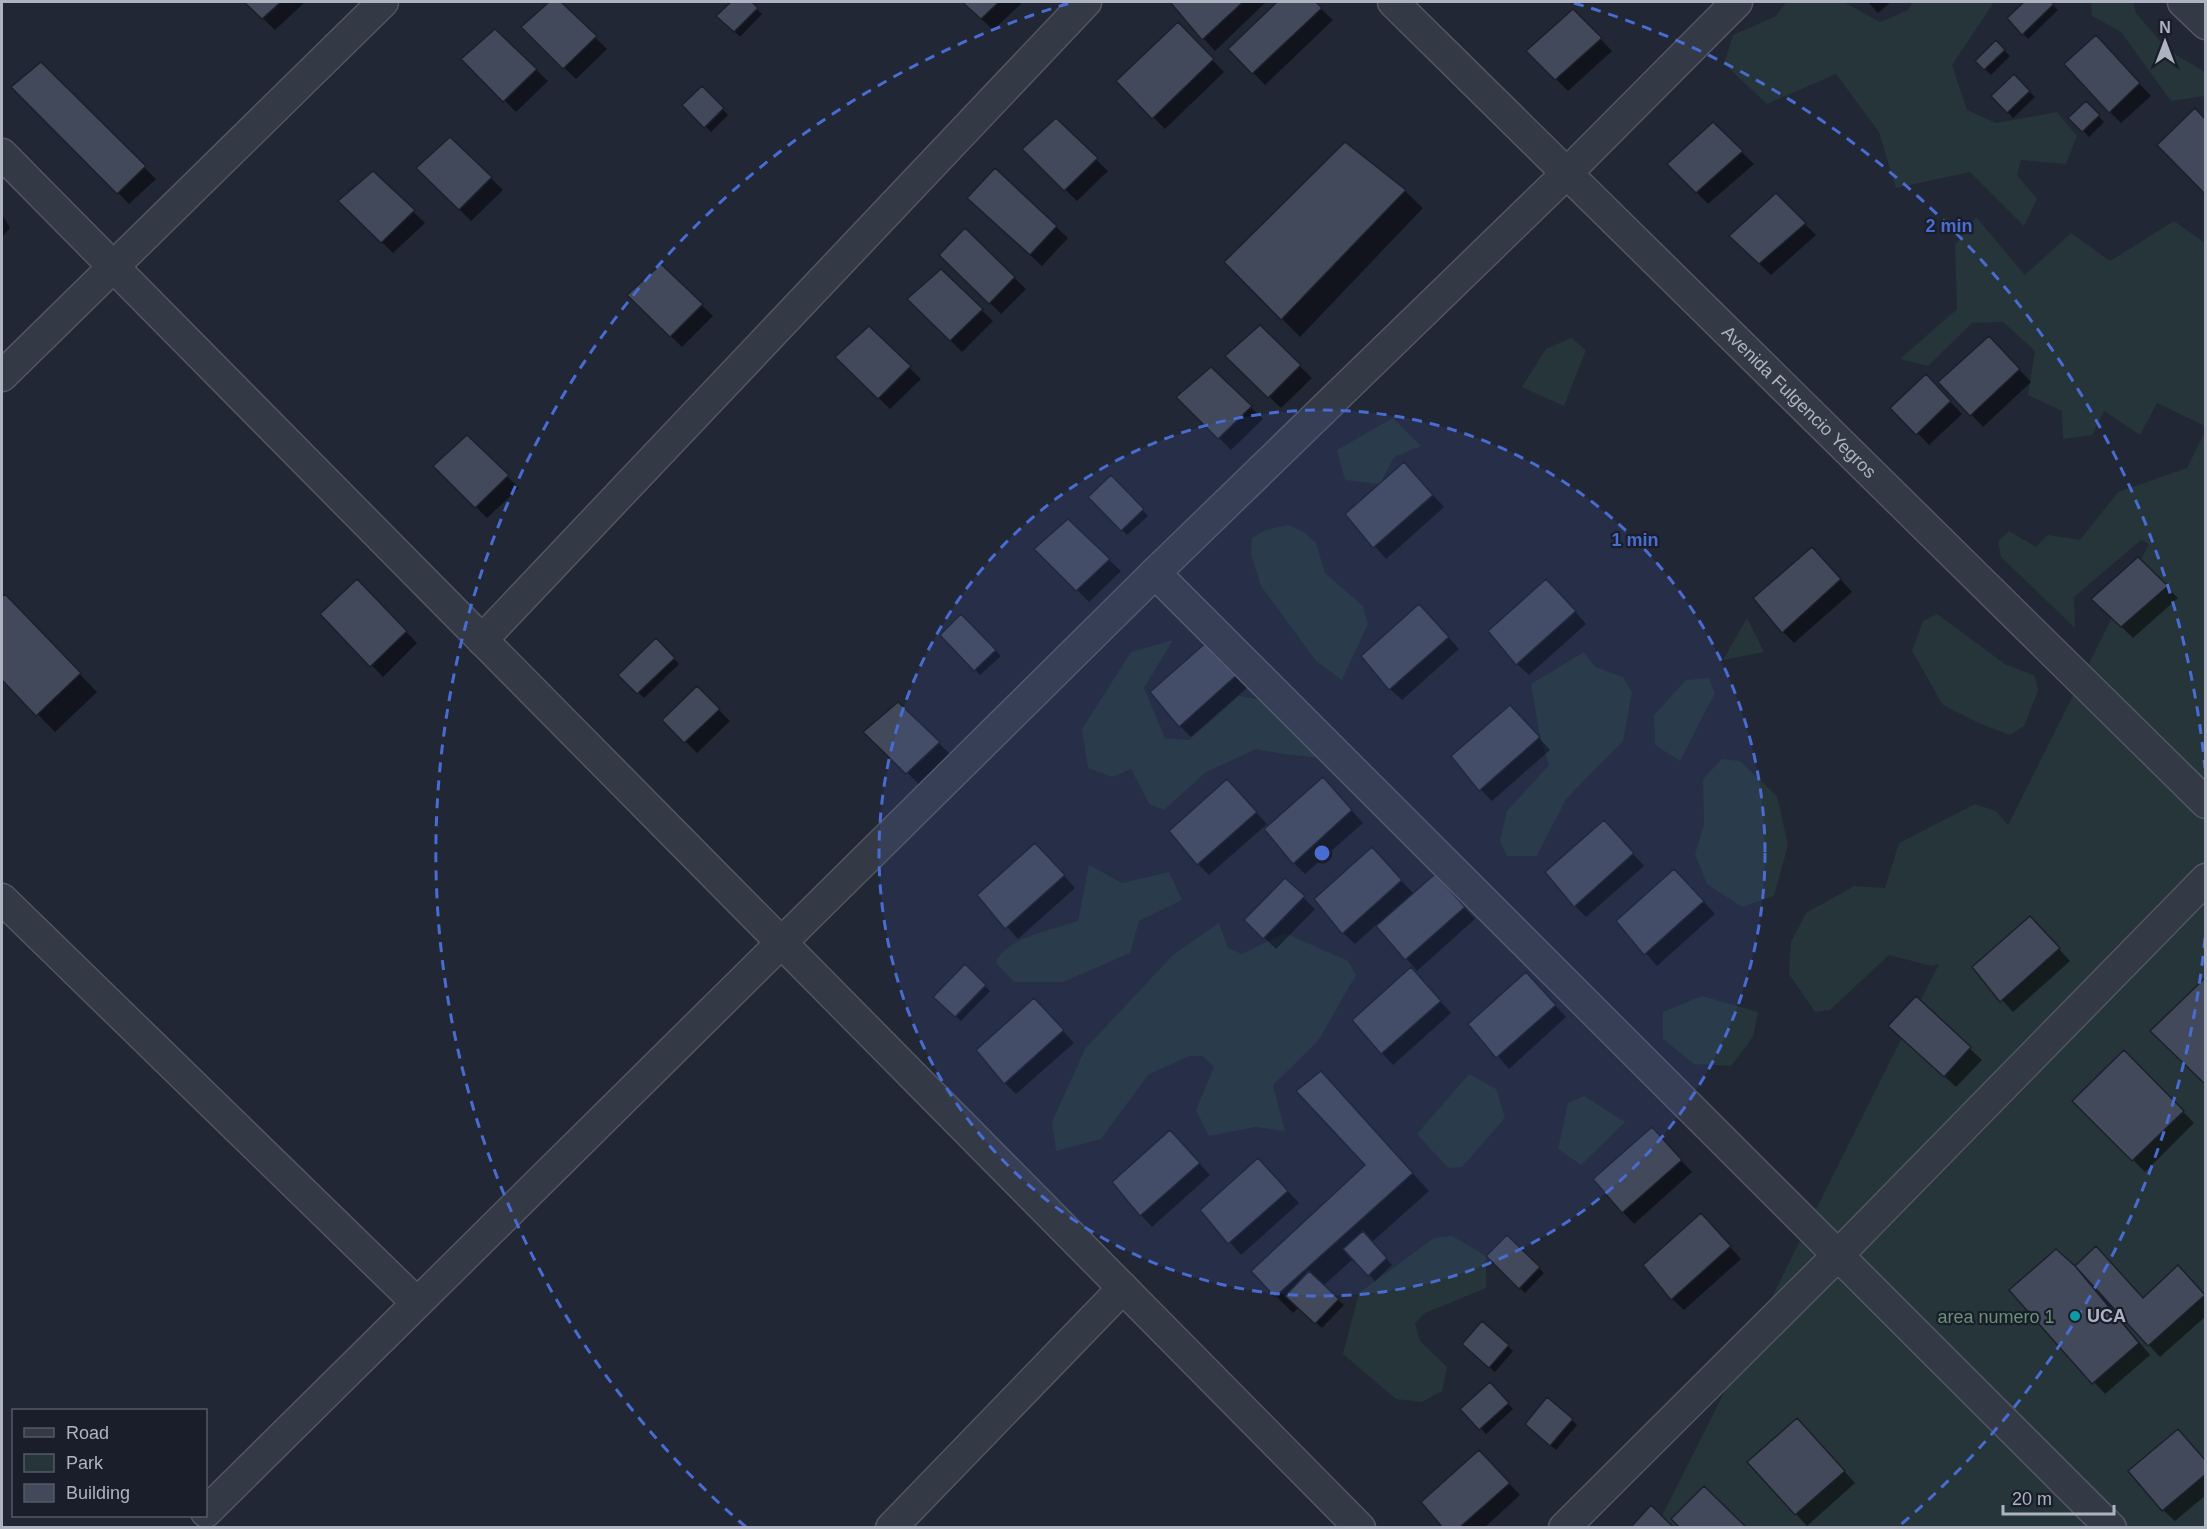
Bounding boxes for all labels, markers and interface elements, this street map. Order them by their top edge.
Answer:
north arrow [2135,12,2195,72]
text: N [2159,19,2171,36]
text: 2 min [1925,216,1973,236]
street label: Avenida Fulgencio Yegros [1718,322,1880,482]
text: 1 min [1611,530,1659,550]
centre of rings [1312,843,1332,863]
place label: UCA [2087,1306,2126,1326]
park label: area numero 1 [1937,1307,2055,1327]
marker: UCA [2068,1309,2082,1323]
legend [12,1409,207,1517]
text: Road [66,1423,109,1443]
text: Park [66,1453,104,1473]
scale bar [2003,1478,2114,1516]
text: Building [66,1483,130,1503]
text: 20 m [2012,1489,2052,1509]

